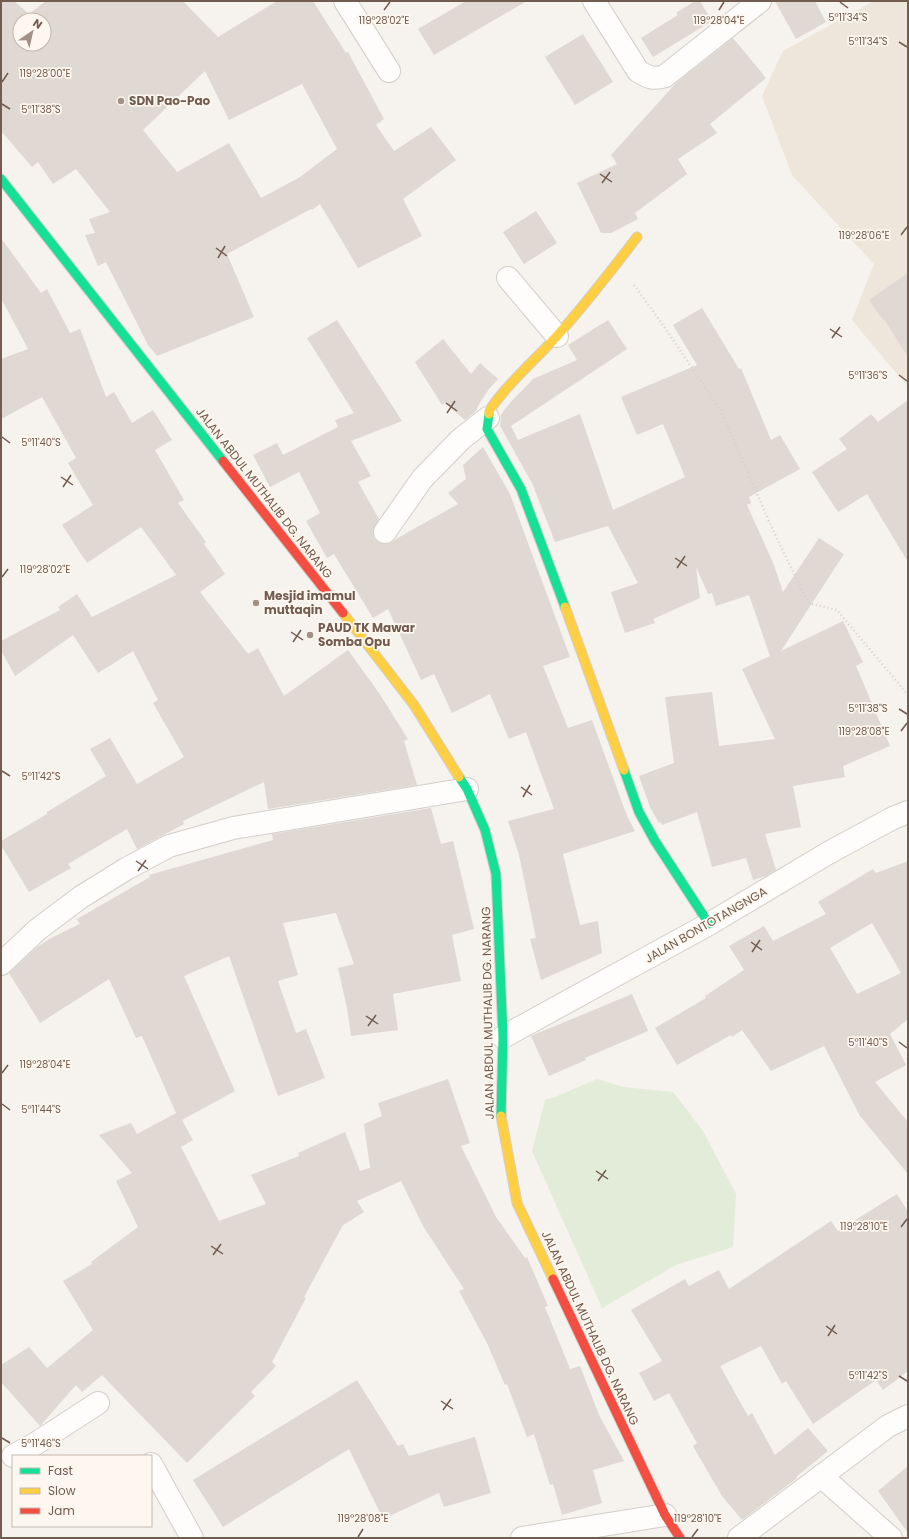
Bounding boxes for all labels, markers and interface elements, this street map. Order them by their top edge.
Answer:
text: 5°11'34"S [828,10,868,25]
north arrow [12,12,52,52]
text: 119°28'02"E [359,13,409,28]
text: 119°28'04"E [693,13,745,28]
text: N [30,15,45,33]
text: 5°11'34"S [848,34,888,49]
text: 119°28'00"E [19,66,71,81]
place label: SDN Pao-Pao [129,92,211,109]
marker: SDN Pao-Pao [116,96,126,106]
text: 5°11'38"S [21,102,61,117]
text: 119°28'06"E [838,228,890,243]
text: 5°11'36"S [848,368,888,383]
street label: JALAN ABDUL MUTHALIB DG. NARANG [192,404,337,582]
text: 5°11'40"S [21,435,61,450]
text: 119°28'02"E [20,562,70,577]
place label: Mesjid imamul muttaqin [264,587,356,618]
marker: Mesjid imamul muttaqin [251,598,261,608]
place label: PAUD TK Mawar Somba Opu [318,619,415,650]
marker: PAUD TK Mawar Somba Opu [305,630,315,640]
text: 5°11'38"S [848,701,888,716]
text: 119°28'08"E [838,724,890,739]
text: 5°11'42"S [21,769,61,784]
street label: JALAN BONTOTANGNGA [641,883,770,967]
street label: JALAN ABDUL MUTHALIB DG. NARANG [477,906,498,1120]
text: 5°11'40"S [848,1035,888,1050]
text: 119°28'04"E [19,1057,71,1072]
text: 5°11'44"S [21,1102,61,1117]
text: 119°28'10"E [840,1219,888,1234]
street label: JALAN ABDUL MUTHALIB DG. NARANG [538,1228,643,1428]
text: 5°11'42"S [848,1368,888,1383]
text: 5°11'46"S [21,1436,61,1451]
legend [12,1455,152,1527]
text: Fast [48,1462,73,1479]
text: Slow [48,1482,76,1499]
text: Jam [48,1502,75,1519]
text: 119°28'08"E [337,1511,389,1526]
text: 119°28'10"E [674,1511,722,1526]

